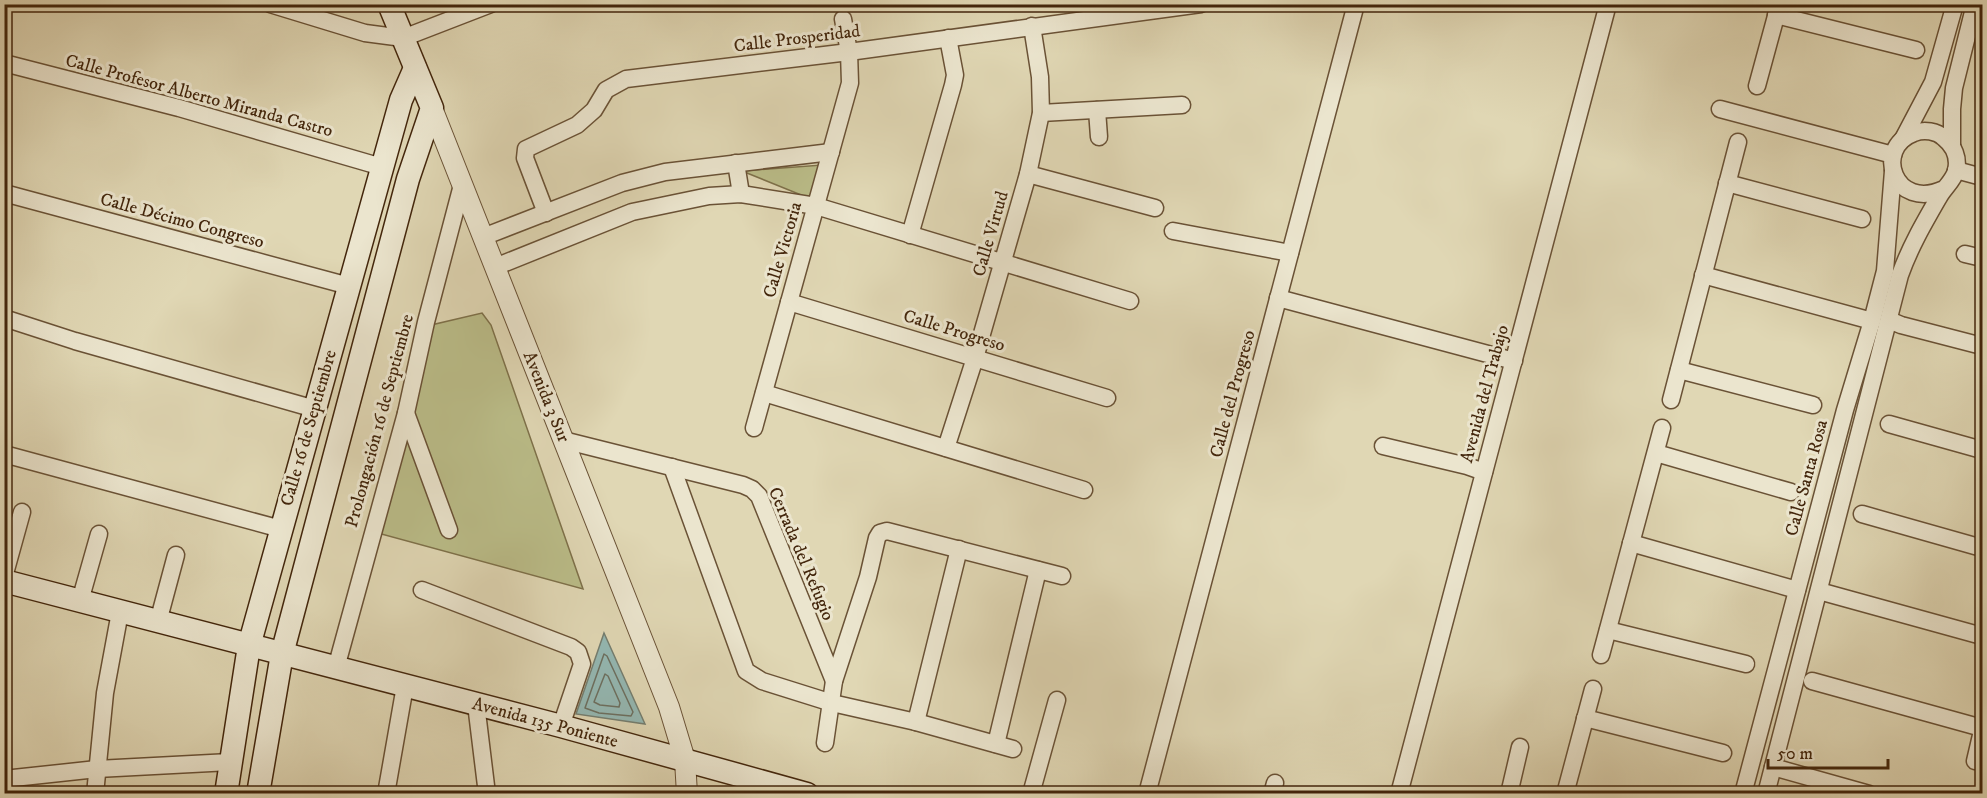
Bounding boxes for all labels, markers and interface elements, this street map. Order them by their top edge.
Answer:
street label: Calle Prosperidad [733,20,861,58]
street label: Calle Profesor Alberto Miranda Castro [63,50,335,142]
street label: Calle Décimo Congreso [98,189,267,254]
street label: Calle Virtud [968,189,1014,279]
street label: Calle Victoria [759,199,807,301]
street label: Calle Progreso [900,305,1008,357]
street label: Prolongación 16 de Septiembre [341,312,419,530]
street label: Avenida del Trabajo [1456,322,1514,465]
street label: Calle del Progreso [1205,328,1261,460]
street label: Calle 16 de Septiembre [276,347,342,509]
street label: Avenida 3 Sur [518,348,574,446]
street label: Calle Santa Rosa [1781,417,1833,539]
street label: Cerrada del Refugio [763,484,839,624]
street label: Avenida 135 Poniente [470,693,620,753]
scale bar [1768,732,1888,770]
text: 50 m [1777,743,1813,765]

